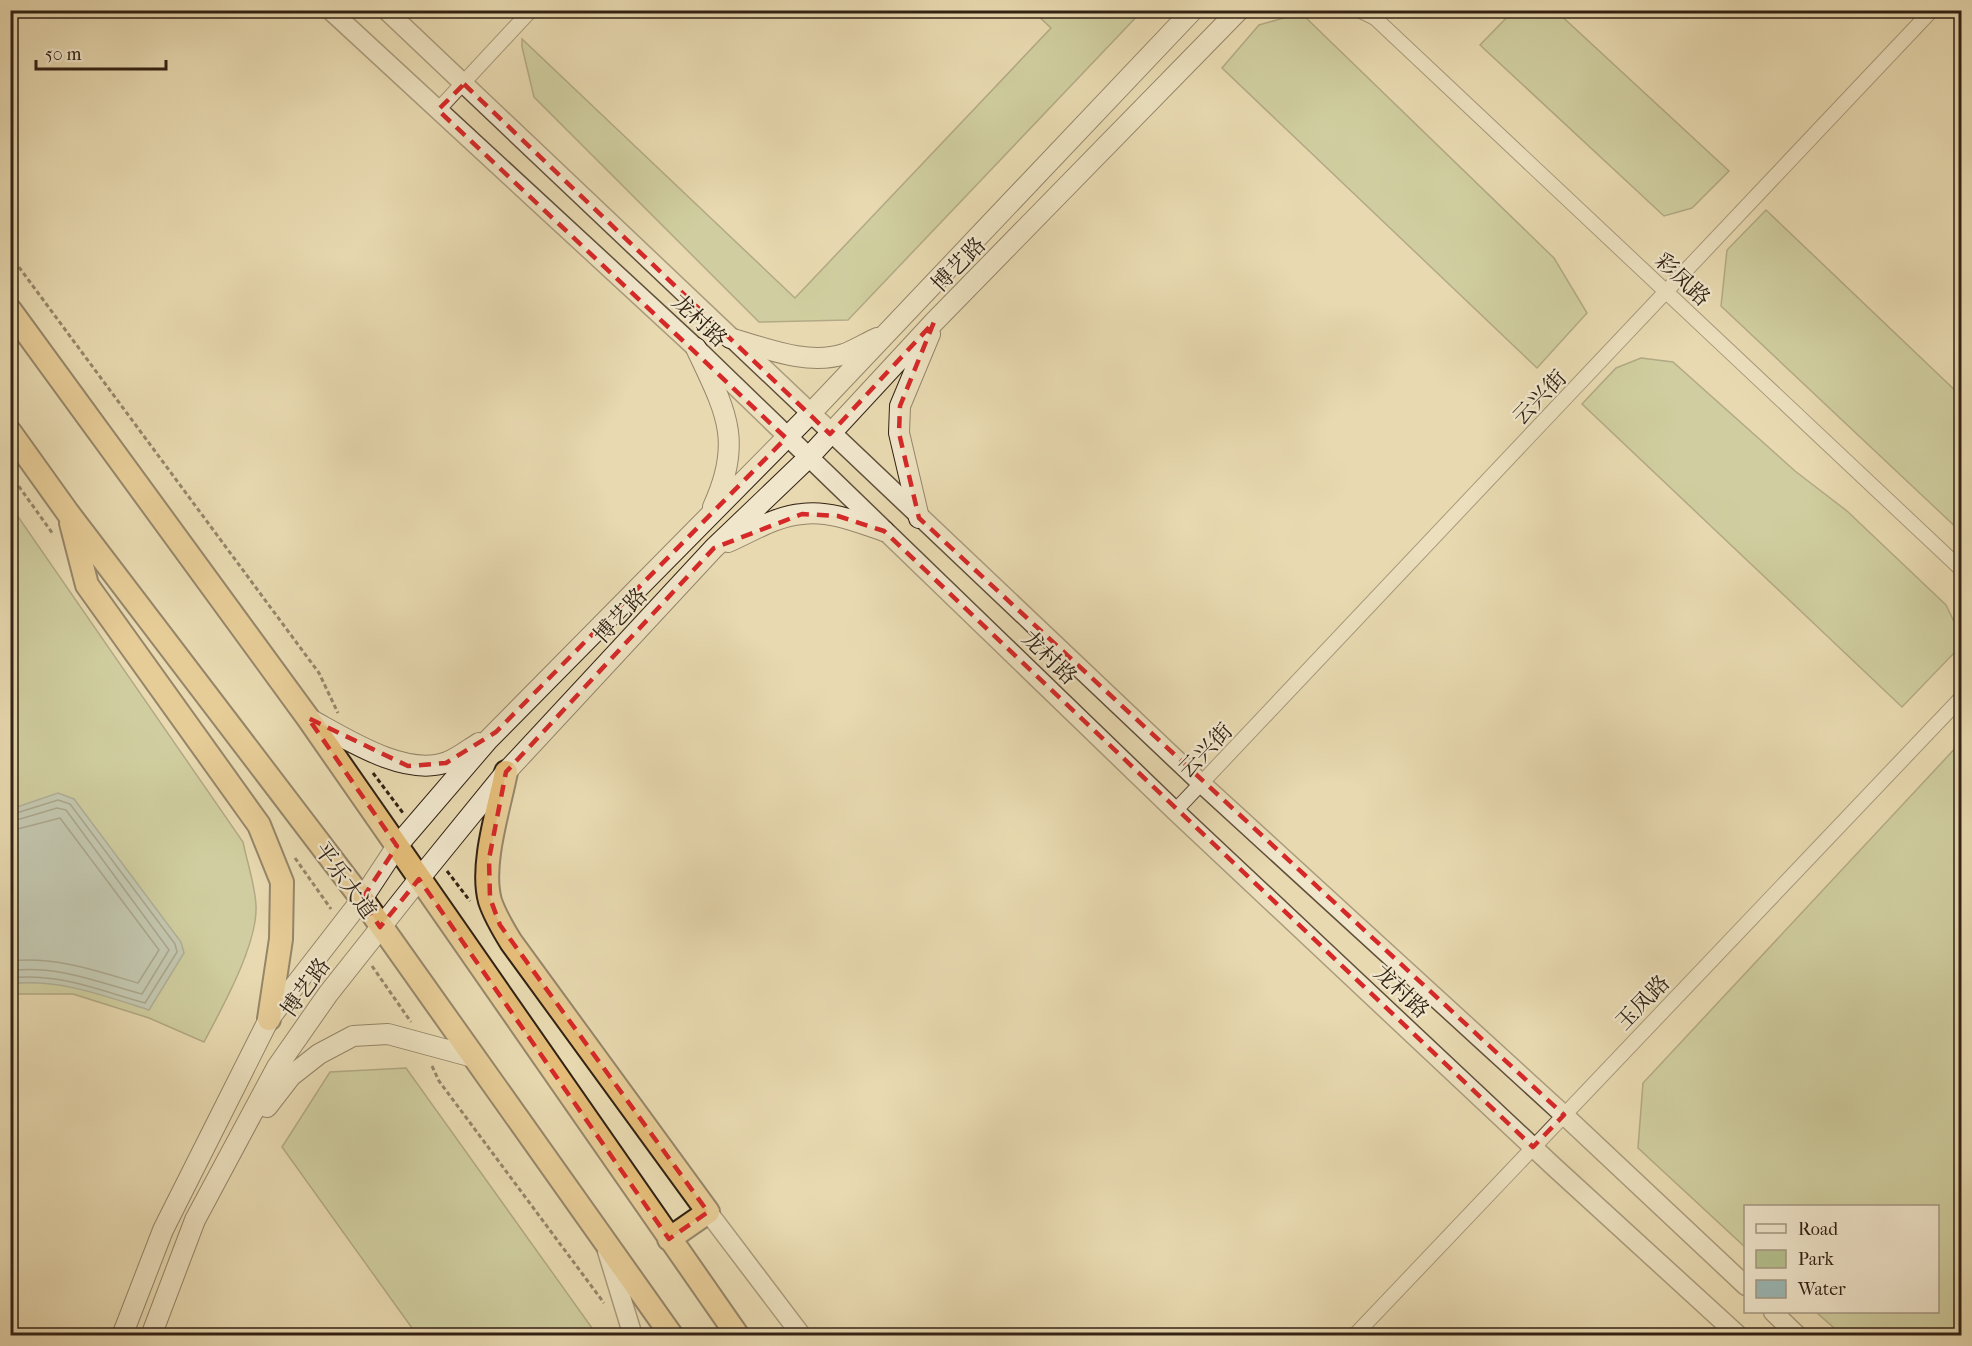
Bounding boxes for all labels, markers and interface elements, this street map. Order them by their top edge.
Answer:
scale bar [36,33,166,71]
text: 50 m [45,44,82,65]
street label: 博艺路 [926,232,991,297]
street label: 彩凤路 [1649,248,1715,312]
street label: 龙村路 [666,289,732,353]
street label: 云兴街 [1507,365,1572,430]
street label: 博艺路 [589,583,653,649]
street label: 龙村路 [1017,625,1082,690]
street label: 云兴街 [1173,718,1238,783]
street label: 平乐大道 [309,837,382,924]
street label: 博艺路 [276,953,336,1022]
street label: 龙村路 [1368,960,1434,1024]
street label: 玉凤路 [1610,970,1675,1035]
legend [1744,1205,1939,1313]
text: Road [1798,1219,1838,1240]
text: Park [1798,1249,1835,1270]
text: Water [1797,1279,1846,1300]

